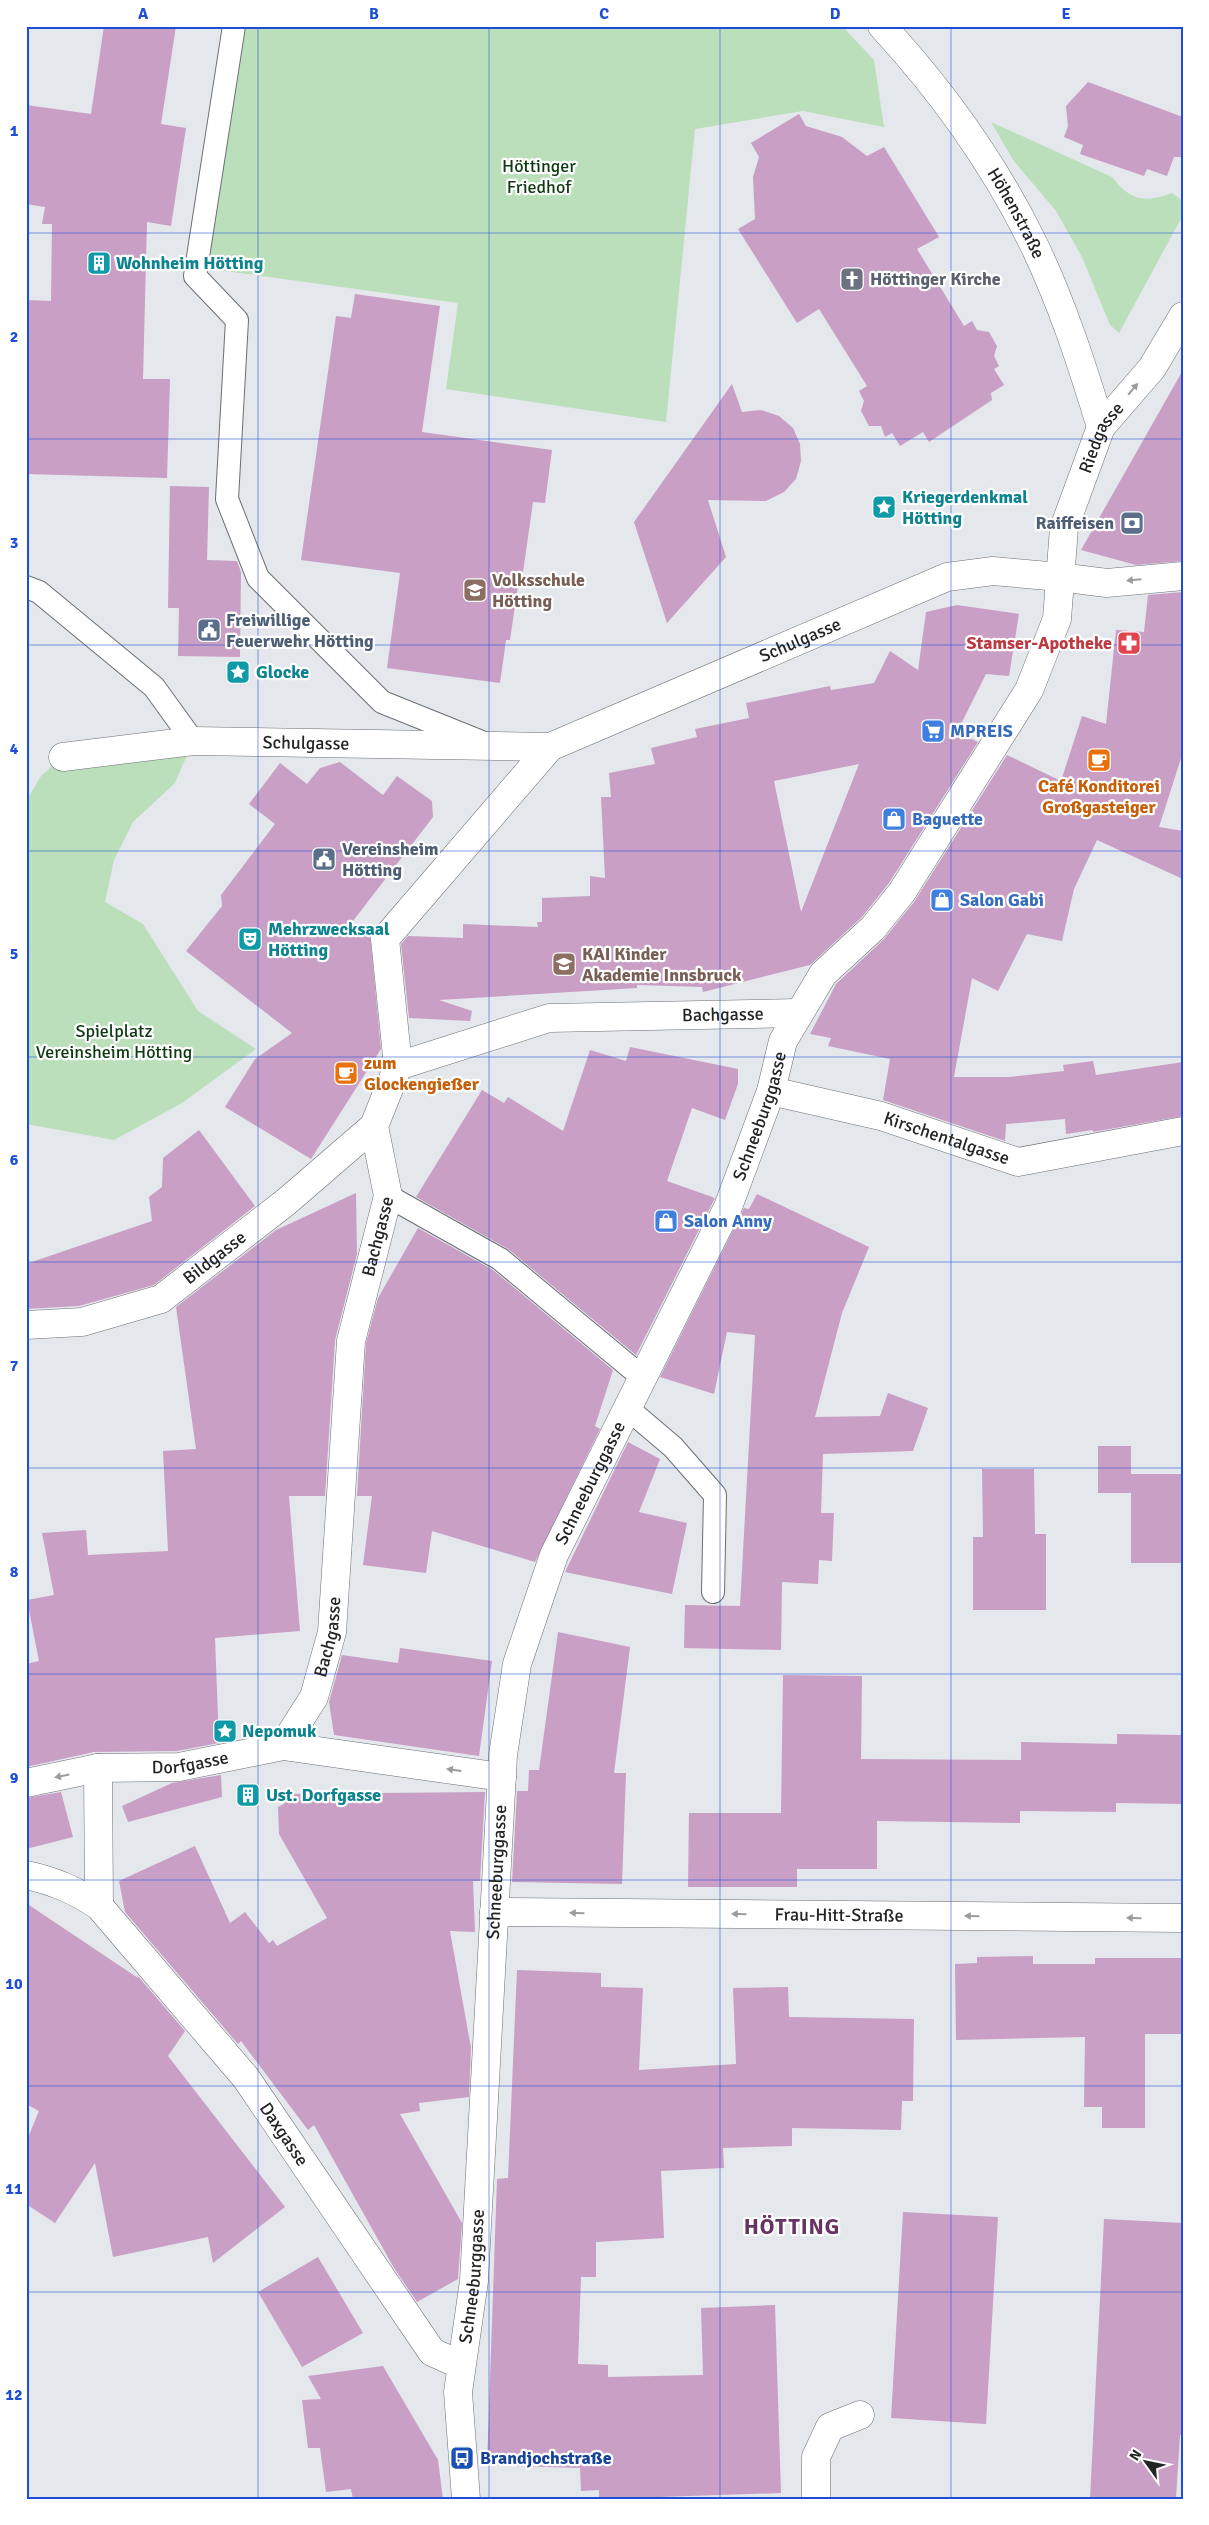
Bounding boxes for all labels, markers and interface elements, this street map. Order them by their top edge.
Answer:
text: A [138,4,149,24]
text: B [369,4,379,24]
text: C [599,4,609,24]
text: D [830,4,841,24]
text: E [1061,4,1071,24]
text: 1 [10,121,19,141]
park label: Höttinger Friedhof [502,155,576,198]
street label: Höhenstraße [983,163,1050,262]
building icon: Wohnheim Hötting [86,250,112,276]
place label: Wohnheim Hötting [116,252,264,274]
church icon: Höttinger Kirche [839,266,865,292]
place label: Höttinger Kirche [870,268,1001,290]
text: 2 [10,327,18,347]
one-way arrow [1127,384,1139,396]
street label: Riedgasse [1074,398,1128,476]
place label: Kriegerdenkmal Hötting [902,486,1028,529]
place icon: Kriegerdenkmal Hötting [871,494,897,520]
bank icon: Raiffeisen [1119,510,1145,536]
place label: Raiffeisen [1035,512,1114,534]
text: 3 [10,533,18,553]
place label: Volksschule Hötting [492,569,585,612]
one-way arrow [1126,576,1142,584]
school or university icon: Volksschule Hötting [462,577,488,603]
place label: Freiwillige Feuerwehr Hötting [226,609,374,652]
street label: Schulgasse [756,613,844,667]
public building icon: Freiwillige Feuerwehr Hötting [196,617,222,643]
pharmacy icon: Stamser-Apotheke [1116,630,1142,656]
place label: Stamser-Apotheke [967,632,1112,654]
place icon: Glocke [225,659,251,685]
place label: Glocke [256,661,309,683]
supermarket icon: MPREIS [920,718,946,744]
place label: MPREIS [950,720,1013,742]
street label: Schulgasse [262,731,350,755]
text: 4 [10,739,19,759]
cafe icon: Café Konditorei Großgasteiger [1086,747,1112,773]
place label: Café Konditorei Großgasteiger [1038,775,1160,818]
shop icon: Baguette [881,806,907,832]
place label: Baguette [912,808,983,830]
place label: Vereinsheim Hötting [342,838,439,881]
public building icon: Vereinsheim Hötting [311,846,337,872]
shop icon: Salon Gabi [929,887,955,913]
place label: Salon Gabi [960,889,1044,911]
place label: Mehrzwecksaal Hötting [268,918,390,961]
theatre icon: Mehrzwecksaal Hötting [237,926,263,952]
place label: KAI Kinder Akademie Innsbruck [582,943,742,986]
text: 5 [10,944,18,964]
school or university icon: KAI Kinder Akademie Innsbruck [551,951,577,977]
street label: Bachgasse [682,1003,764,1026]
park label: Spielplatz Vereinsheim Hötting [36,1020,192,1063]
street label: Schneeburggasse [728,1049,791,1184]
place label: zum Glockengießer [364,1052,480,1095]
cafe icon: zum Glockengießer [333,1060,359,1086]
street label: Kirschentalgasse [881,1107,1012,1169]
text: 6 [10,1150,19,1170]
street label: Bachgasse [357,1194,398,1279]
shop icon: Salon Anny [653,1208,679,1234]
place label: Salon Anny [684,1210,772,1232]
street label: Bildgasse [178,1226,250,1289]
text: 7 [10,1356,19,1376]
street label: Schneeburggasse [550,1418,630,1548]
text: 8 [10,1562,19,1582]
street label: Bachgasse [309,1596,345,1680]
place icon: Nepomuk [212,1718,238,1744]
place label: Nepomuk [242,1720,317,1742]
street label: Dorfgasse [152,1746,230,1778]
one-way arrow [445,1766,461,1774]
text: 9 [10,1768,19,1788]
one-way arrow [54,1772,70,1780]
building icon: Ust. Dorfgasse [235,1782,261,1808]
place label: Ust. Dorfgasse [266,1784,381,1806]
street label: Schneeburggasse [482,1804,511,1940]
street label: Frau-Hitt-Straße [774,1903,904,1927]
one-way arrow [568,1909,584,1917]
one-way arrow [731,1910,747,1918]
one-way arrow [963,1912,979,1920]
one-way arrow [1126,1914,1142,1922]
text: 10 [5,1974,23,1994]
street label: Daxgasse [255,2098,313,2170]
text: 11 [5,2179,23,2199]
street label: Schneeburggasse [454,2208,489,2345]
district label: HÖTTING [744,2213,840,2240]
text: 12 [5,2385,23,2405]
north arrow [1122,2438,1172,2488]
bus stop icon: Brandjochstraße [449,2445,475,2471]
text: N [1126,2446,1145,2464]
place label: Brandjochstraße [480,2447,612,2469]

